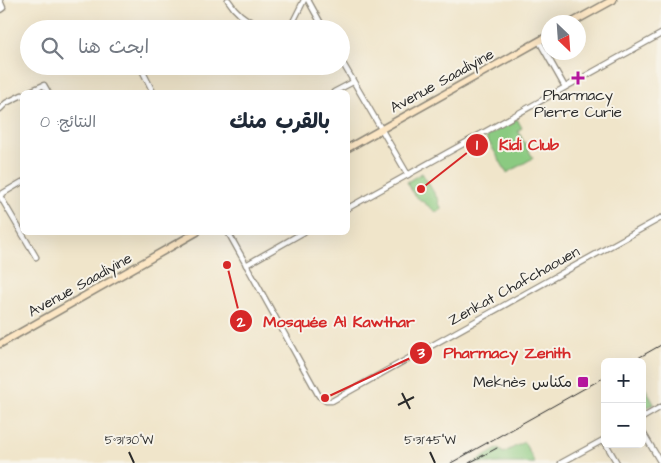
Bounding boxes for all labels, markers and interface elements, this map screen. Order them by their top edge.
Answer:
north arrow [541,15,586,60]
search box [20,20,350,75]
icon: search [38,34,66,62]
text: ابحث هنا [78,34,149,61]
street label: Avenue Saadiyine [386,44,498,119]
marker: Pharmacy Pierre Curie [572,72,584,84]
place label: Pharmacy Pierre Curie [534,85,622,123]
text: بالقرب منك [229,107,330,136]
text: النتائج: 0 [40,111,96,133]
callout: Kidi Club [464,129,569,160]
text: Kidi Club [499,134,559,156]
text: 1 [476,135,478,156]
street label: Zenkat Chafchaouen [445,241,584,331]
street label: Avenue Saadiyine [24,248,136,323]
callout: Mosquée Al Kawthar [229,306,425,337]
text: Mosquée Al Kawthar [263,311,415,333]
text: 2 [236,312,246,333]
callout: Pharmacy Zenith [409,337,581,368]
text: Pharmacy Zenith [443,342,572,365]
text: 3 [416,343,425,364]
map controls [601,358,646,448]
button: + [601,358,646,403]
place label: Meknès مكناس [473,372,572,393]
marker: Meknès مكناس [576,375,590,389]
button: − [601,403,646,448]
text: 5°31'30"W [105,432,154,449]
text: 5°31'45"W [404,432,456,449]

